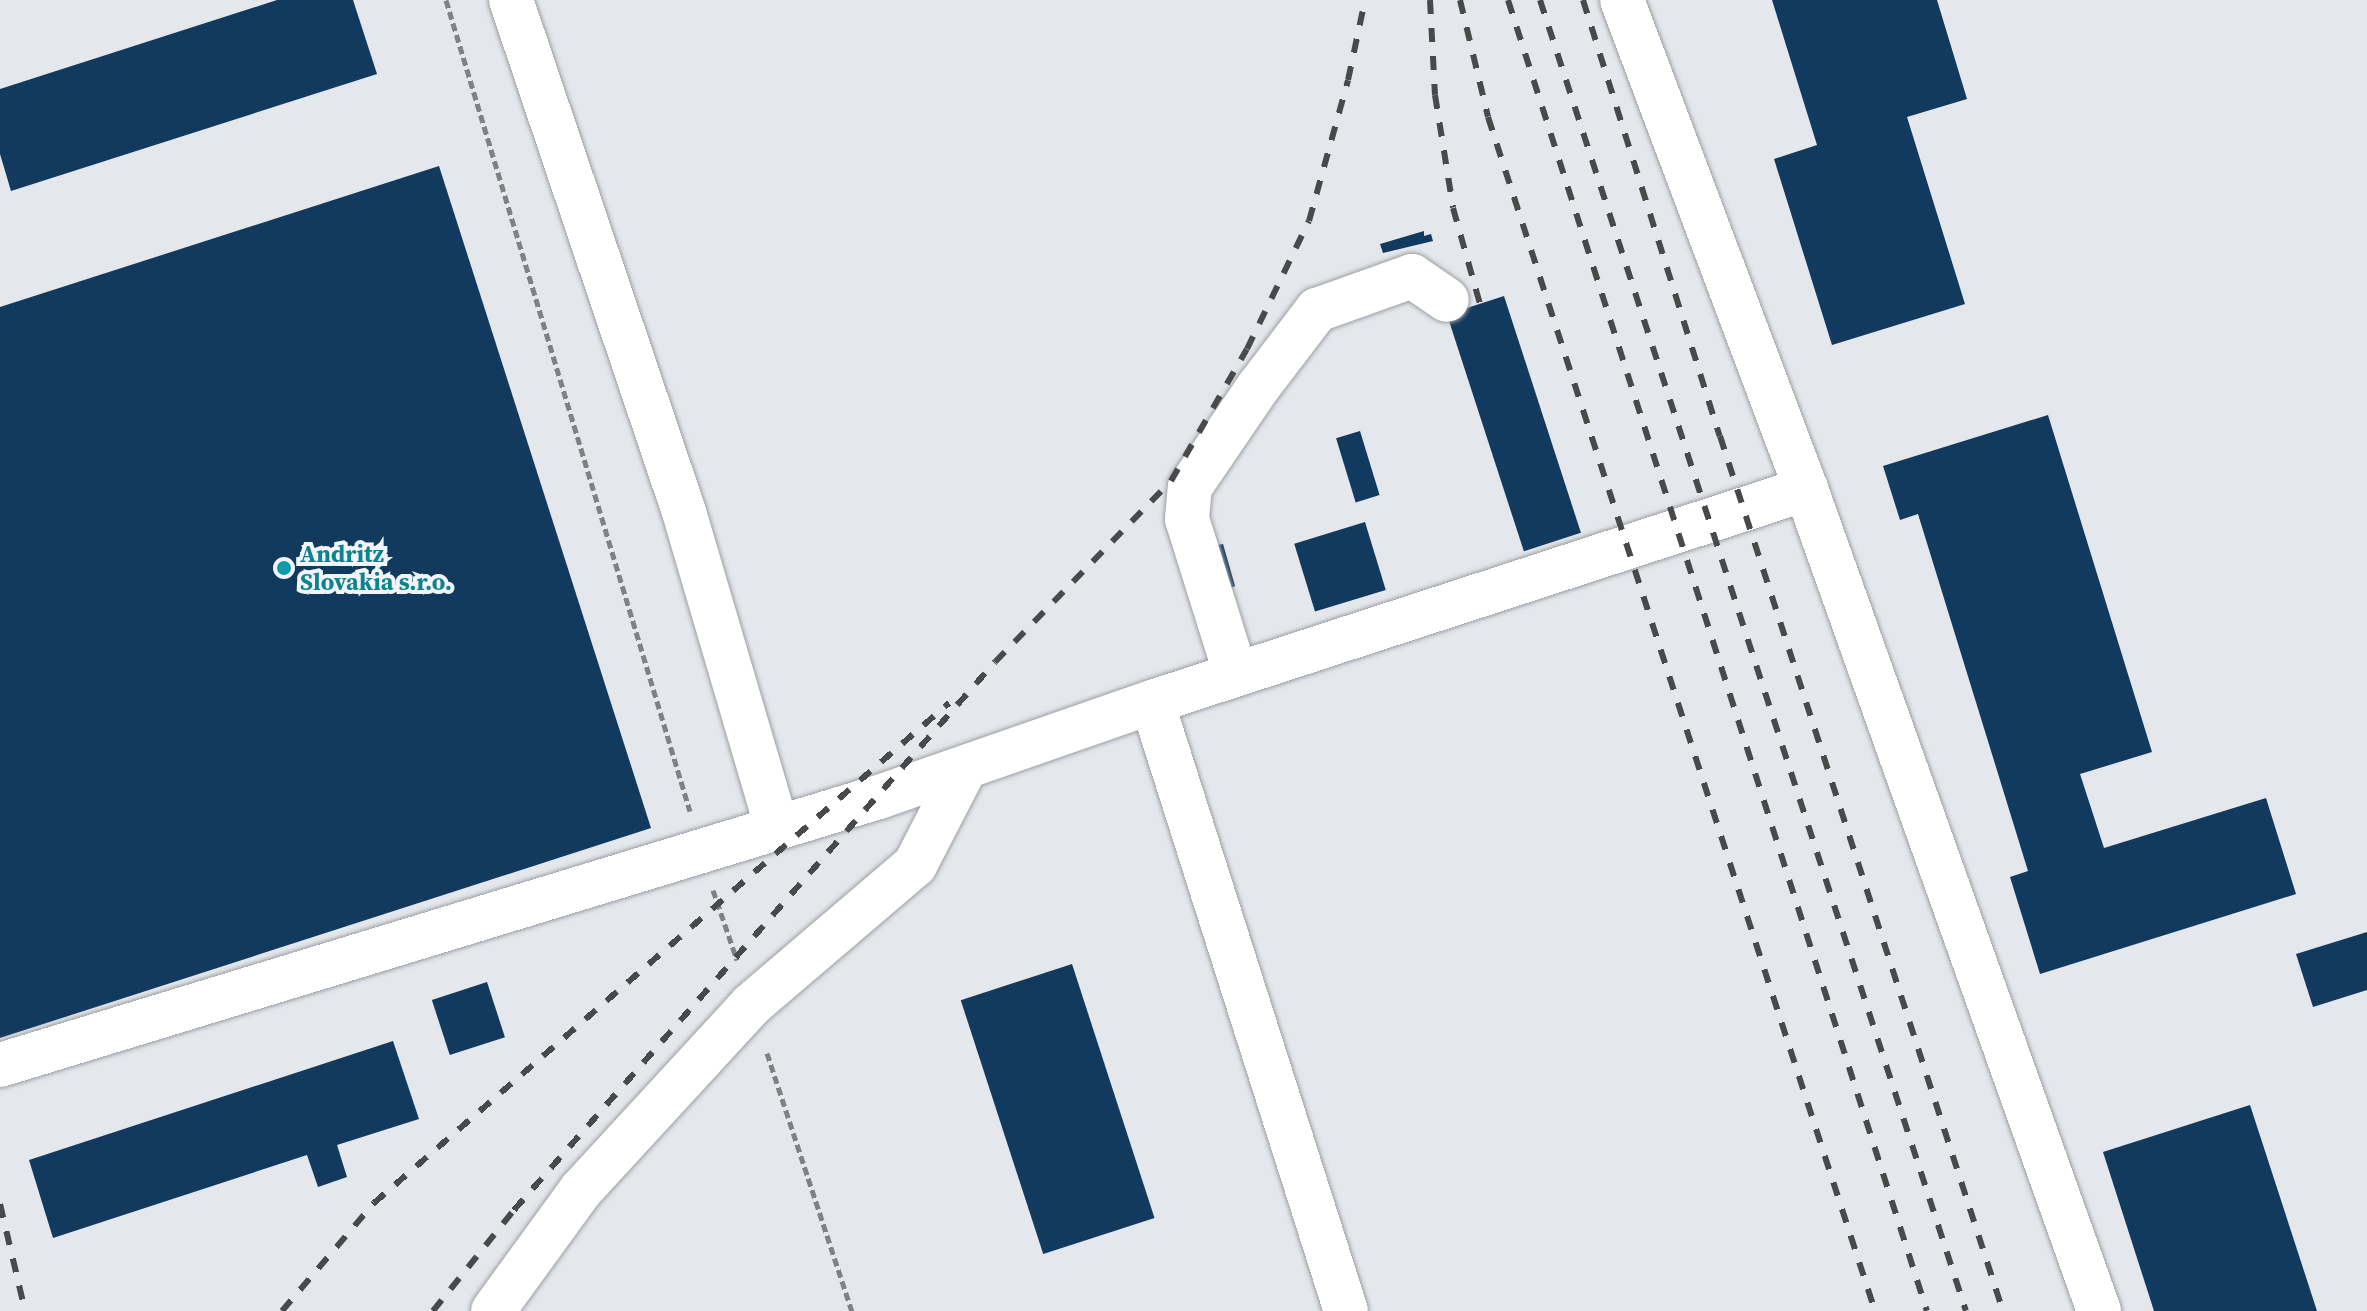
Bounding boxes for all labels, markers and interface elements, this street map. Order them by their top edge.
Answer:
place label: Andritz Slovakia s.r.o. [300,540,452,596]
marker: Andritz Slovakia s.r.o. [275,559,293,577]

